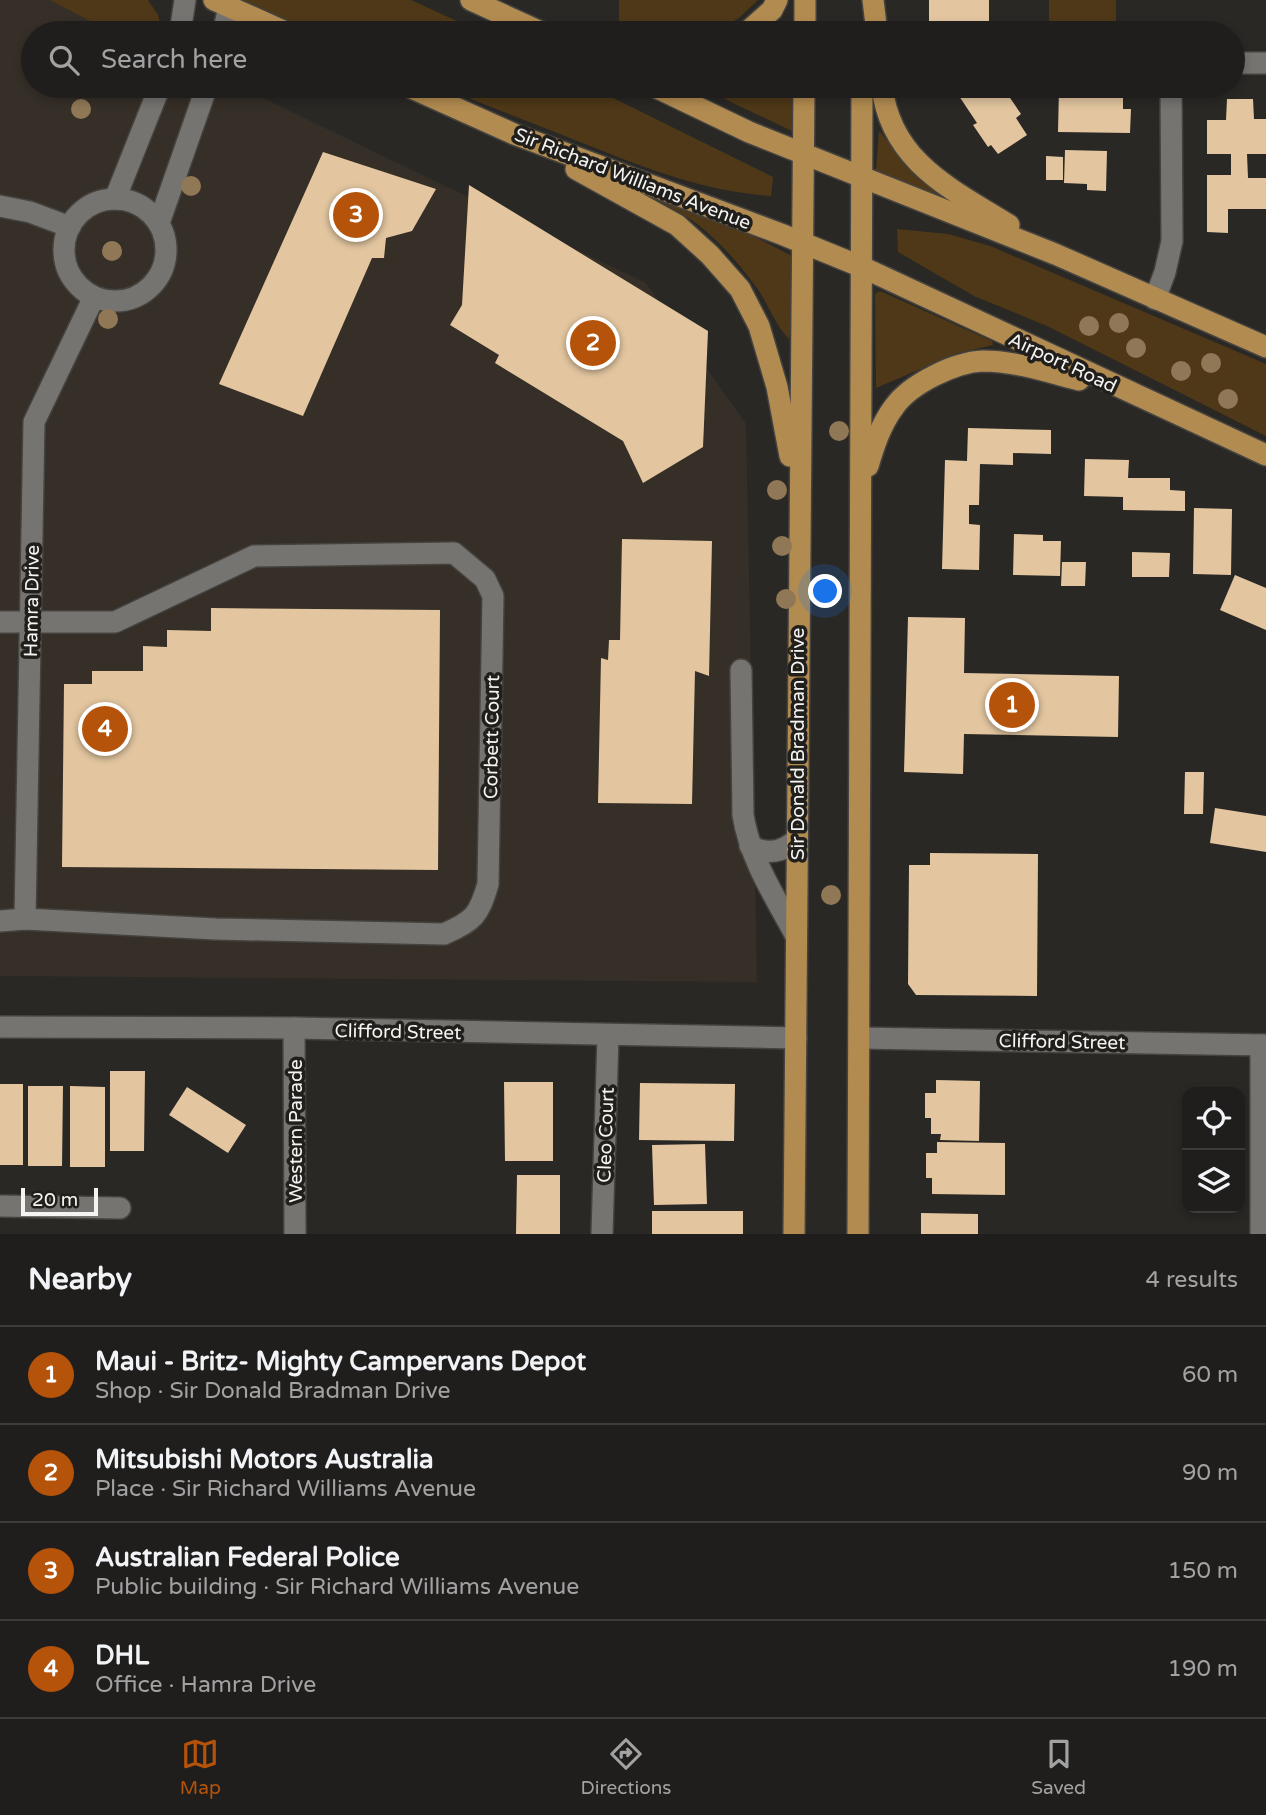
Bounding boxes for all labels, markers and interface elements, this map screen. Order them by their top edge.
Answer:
search box [21,21,1245,98]
icon: search [45,41,83,79]
text: Search here [101,44,247,75]
street label: Sir Richard Williams Avenue [511,124,754,234]
pin: 3 [333,189,379,241]
pin: 2 [570,317,616,369]
street label: Airport Road [1005,328,1120,398]
street label: Hamra Drive [20,545,44,657]
your location [808,574,842,608]
street label: Sir Donald Bradman Drive [787,628,809,860]
street label: Corbett Court [480,675,504,799]
pin: 1 [989,679,1035,731]
pin: 4 [82,703,128,755]
street label: Clifford Street [334,1020,461,1044]
street label: Clifford Street [998,1030,1125,1054]
street label: Western Parade [285,1059,307,1203]
street label: Cleo Court [593,1087,619,1183]
map controls [1182,1087,1245,1213]
button: locate [1182,1087,1245,1150]
button: layers [1182,1150,1245,1213]
scale bar [21,1185,98,1217]
text: 20 m [32,1189,78,1211]
text: Nearby [28,1261,132,1298]
text: 4 results [1145,1266,1238,1294]
text: Maui - Britz- Mighty Campervans Depot [95,1346,586,1377]
text: 1 [44,1361,58,1389]
text: 60 m [1182,1361,1238,1389]
text: Shop · Sir Donald Bradman Drive [95,1377,451,1405]
text: Mitsubishi Motors Australia [95,1444,434,1475]
text: 2 [44,1459,58,1487]
text: 90 m [1182,1459,1238,1487]
text: Place · Sir Richard Williams Avenue [95,1475,476,1503]
text: Australian Federal Police [95,1542,400,1573]
text: 3 [44,1557,58,1585]
text: 150 m [1168,1557,1238,1585]
text: Public building · Sir Richard Williams Avenue [95,1573,579,1601]
text: DHL [95,1640,149,1671]
text: 4 [44,1655,58,1683]
text: 190 m [1168,1655,1238,1683]
text: Office · Hamra Drive [95,1671,316,1699]
tab: Map [180,1735,221,1799]
tab: Directions [581,1735,672,1799]
tab: Saved [1031,1735,1086,1799]

